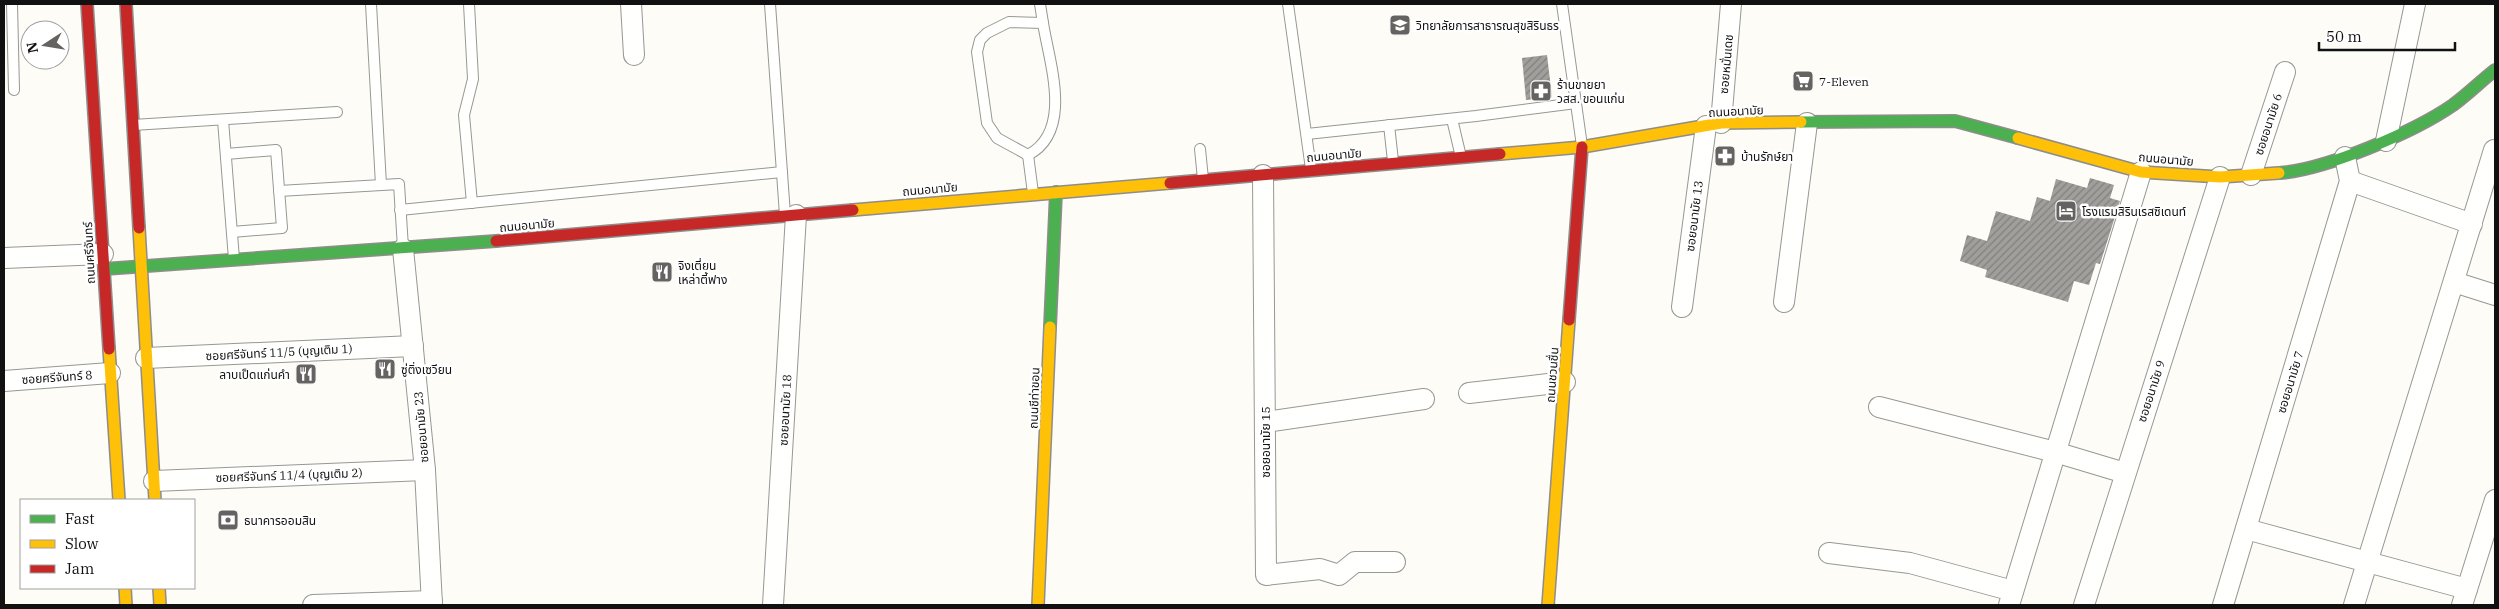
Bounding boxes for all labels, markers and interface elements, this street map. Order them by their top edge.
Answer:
school or university icon: วิทยาลัยการสาธารณสุขสิรินธร [1388,13,1412,37]
place label: วิทยาลัยการสาธารณสุขสิรินธร [1415,18,1559,33]
north arrow [20,20,70,70]
scale bar [2319,20,2455,52]
text: 50 m [2326,27,2362,46]
street label: ซอยหมั่นเดช [1716,33,1736,94]
text: N [22,40,42,55]
supermarket icon: 7-Eleven [1791,69,1815,93]
place label: 7-Eleven [1819,74,1869,89]
place label: ร้านขายยา วสส. ขอนแก่น [1557,77,1625,106]
pharmacy icon: ร้านขายยา วสส. ขอนแก่น [1529,79,1553,103]
street label: ซอยอนามัย 6 [2251,91,2285,157]
street label: ถนนอนามัย [1708,102,1764,120]
pharmacy icon: บ้านรักษ์ยา [1713,144,1737,168]
street label: ถนนอนามัย [1306,145,1362,165]
place label: บ้านรักษ์ยา [1741,149,1793,164]
street label: ถนนอนามัย [2138,149,2194,169]
street label: ถนนอนามัย [902,179,958,199]
street label: ซอยอนามัย 13 [1682,180,1706,252]
hotel icon: โรงแรมสิรินเรสซิเดนท์ [2054,199,2078,223]
place label: โรงแรมสิรินเรสซิเดนท์ [2082,204,2186,219]
street label: ถนนอนามัย [499,215,555,235]
street label: ถนนศรีจันทร์ [80,221,98,284]
place label: จิงเตี่ยน เหล่าตี้ฟาง [677,257,727,287]
restaurant icon: จิงเตี่ยน เหล่าตี้ฟาง [650,260,674,284]
street label: ซอยศรีจันทร์ 11/5 (บุญเติม 1) [205,341,353,363]
street label: ถนนชวนชื่น [1542,347,1561,403]
street label: ซอยอนามัย 7 [2273,349,2307,415]
restaurant icon: ซู่ติ่งเซวียน [373,357,397,381]
street label: ซอยอนามัย 9 [2134,358,2168,424]
place label: ซู่ติ่งเซวียน [401,361,452,377]
restaurant icon: ลาบเป็ดแก่นคำ [294,362,318,386]
street label: ซอยศรีจันทร์ 8 [21,367,93,387]
place label: ลาบเป็ดแก่นคำ [219,367,290,382]
street label: ถนนชีท่าขอน [1025,367,1043,429]
street label: ซอยอนามัย 18 [776,374,794,446]
street label: ซอยอนามัย 23 [410,391,432,463]
street label: ซอยอนามัย 15 [1258,406,1273,478]
street label: ซอยศรีจันทร์ 11/4 (บุญเติม 2) [215,465,363,485]
legend [20,499,195,589]
bank icon: ธนาคารออมสิน [216,508,240,532]
text: Fast [65,509,95,528]
place label: ธนาคารออมสิน [244,513,316,528]
text: Slow [65,534,99,553]
text: Jam [65,559,94,578]

